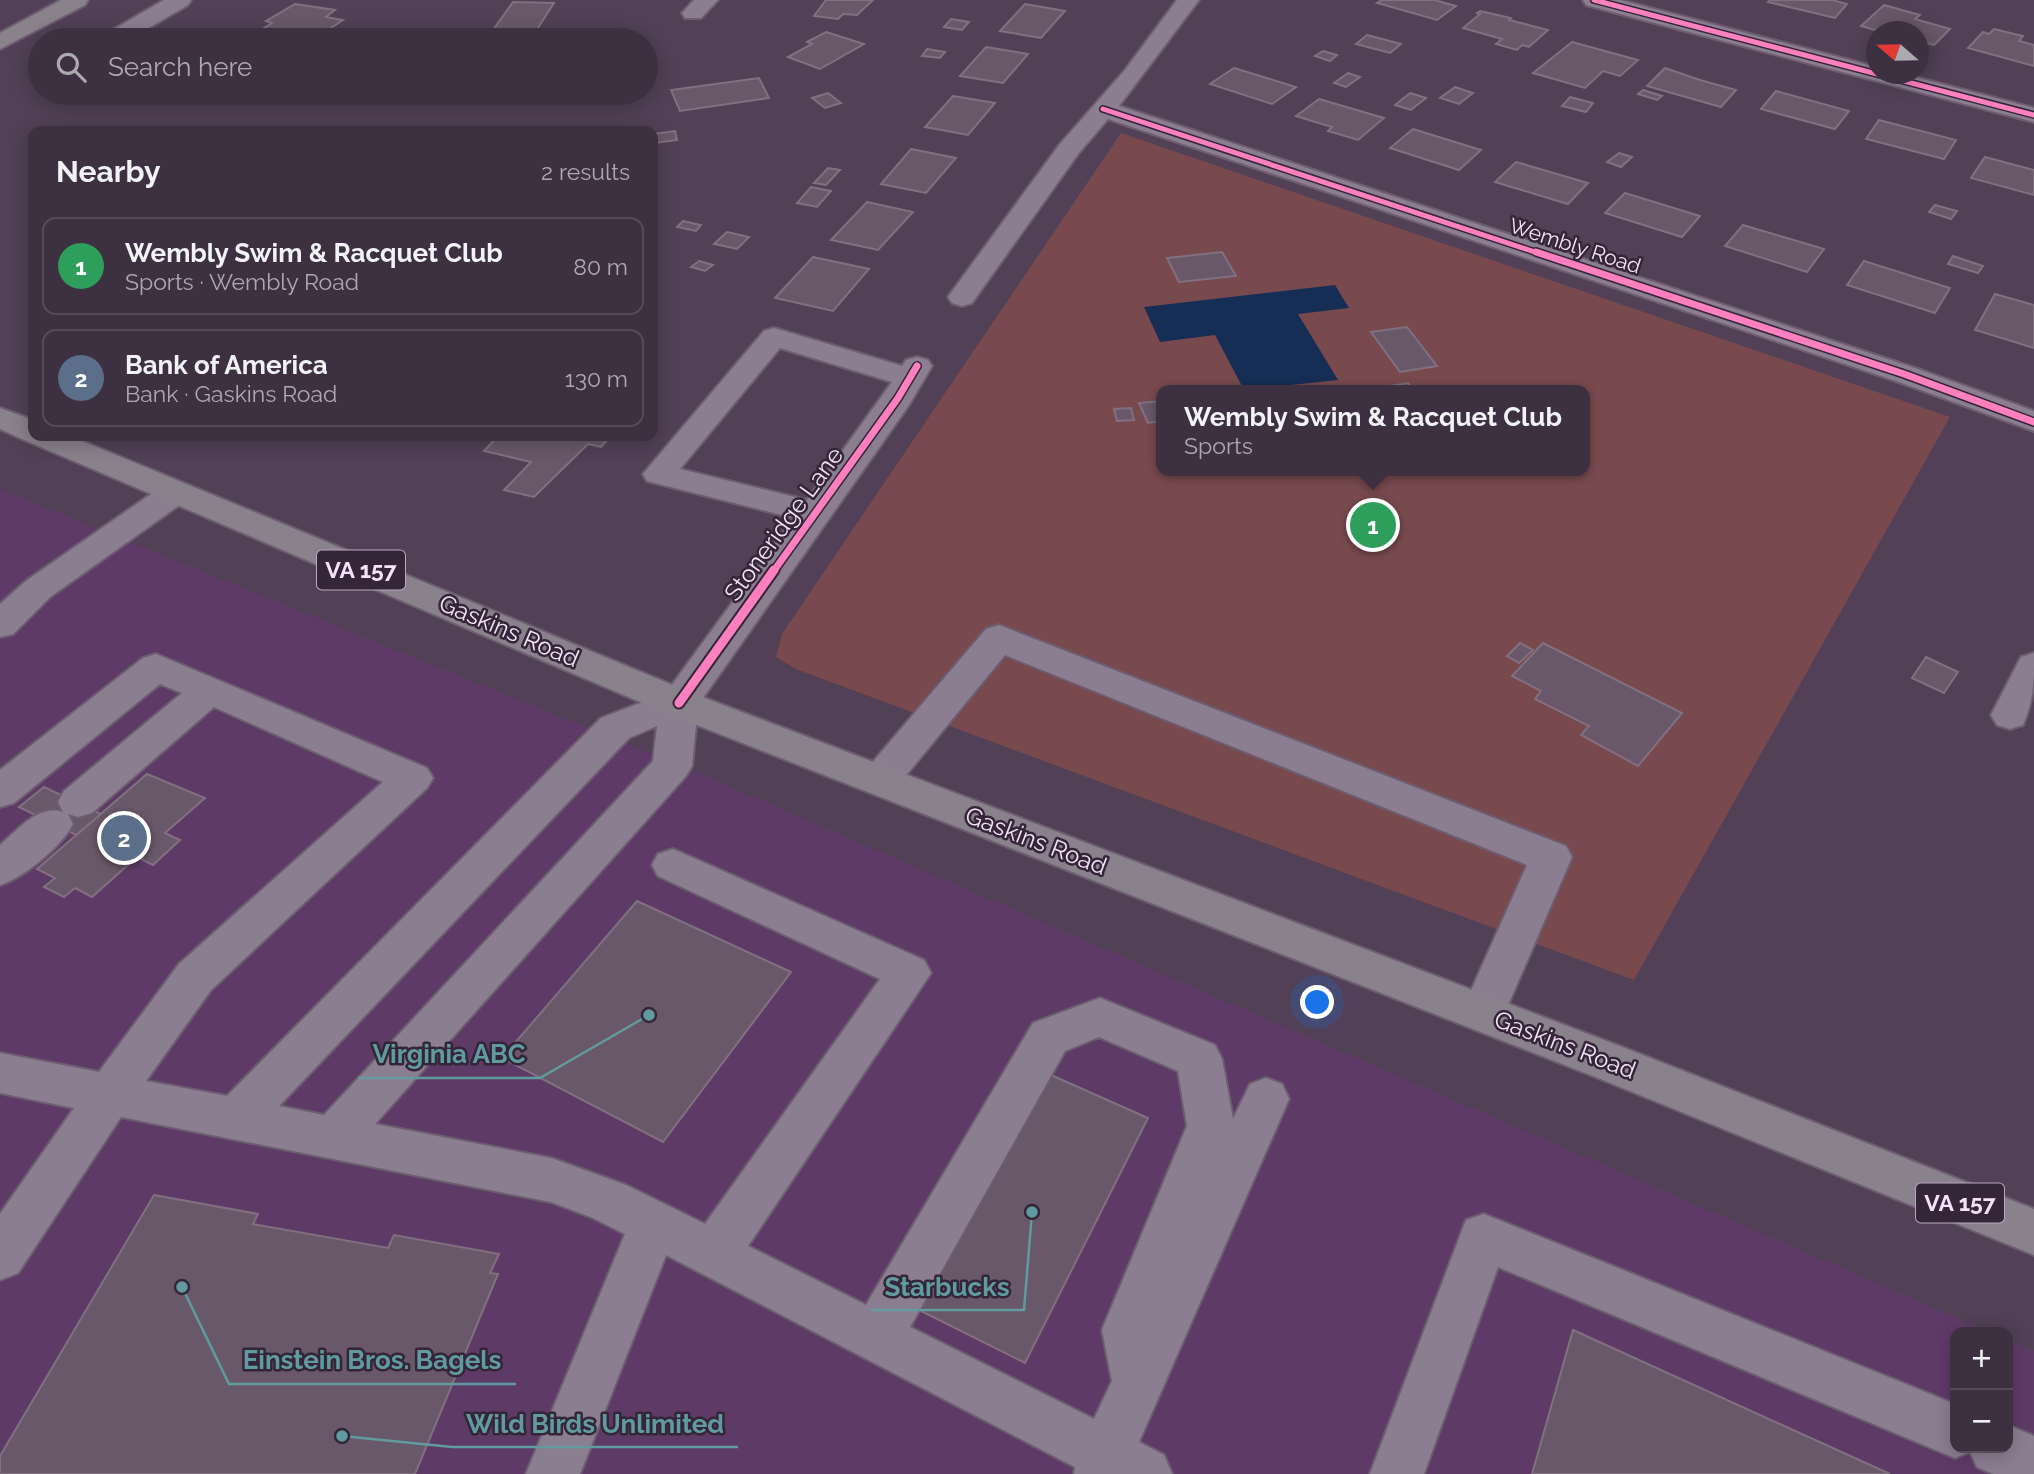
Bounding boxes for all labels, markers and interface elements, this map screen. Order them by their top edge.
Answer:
north arrow [1866,21,1929,84]
search box [28,28,658,105]
icon: search [52,48,90,86]
text: Search here [108,52,252,82]
text: Nearby [56,154,160,189]
text: 2 results [541,158,630,185]
street label: Wembly Road [1506,212,1644,279]
text: Wembly Swim & Racquet Club [125,238,503,268]
text: 1 [75,253,87,280]
text: 80 m [573,253,628,280]
text: Sports · Wembly Road [125,268,359,295]
text: Bank of America [125,350,328,380]
text: 2 [75,365,87,392]
text: 130 m [565,365,628,392]
text: Bank · Gaskins Road [125,380,337,407]
popup [1156,385,1590,476]
text: Wembly Swim & Racquet Club [1184,402,1562,432]
text: Sports [1184,432,1253,459]
street label: Stoneridge Lane [718,441,849,606]
pin: 1 [1350,499,1396,551]
road number: VA 157 [317,550,405,590]
street label: Gaskins Road [435,588,583,673]
street label: Gaskins Road [961,800,1111,881]
pin: 2 [101,812,147,864]
your location [1300,985,1334,1019]
street label: Gaskins Road [1490,1004,1640,1085]
callout: Virginia ABC [358,1031,540,1078]
text: Virginia ABC [373,1039,526,1069]
road number: VA 157 [1916,1184,2004,1222]
callout: Starbucks [871,1263,1024,1310]
text: Starbucks [884,1272,1010,1302]
map controls [1950,1327,2013,1453]
button: + [1950,1327,2013,1390]
callout: Einstein Bros. Bagels [229,1337,516,1384]
text: Einstein Bros. Bagels [243,1345,502,1375]
button: − [1950,1390,2013,1453]
callout: Wild Birds Unlimited [452,1400,738,1447]
text: Wild Birds Unlimited [466,1409,724,1439]

